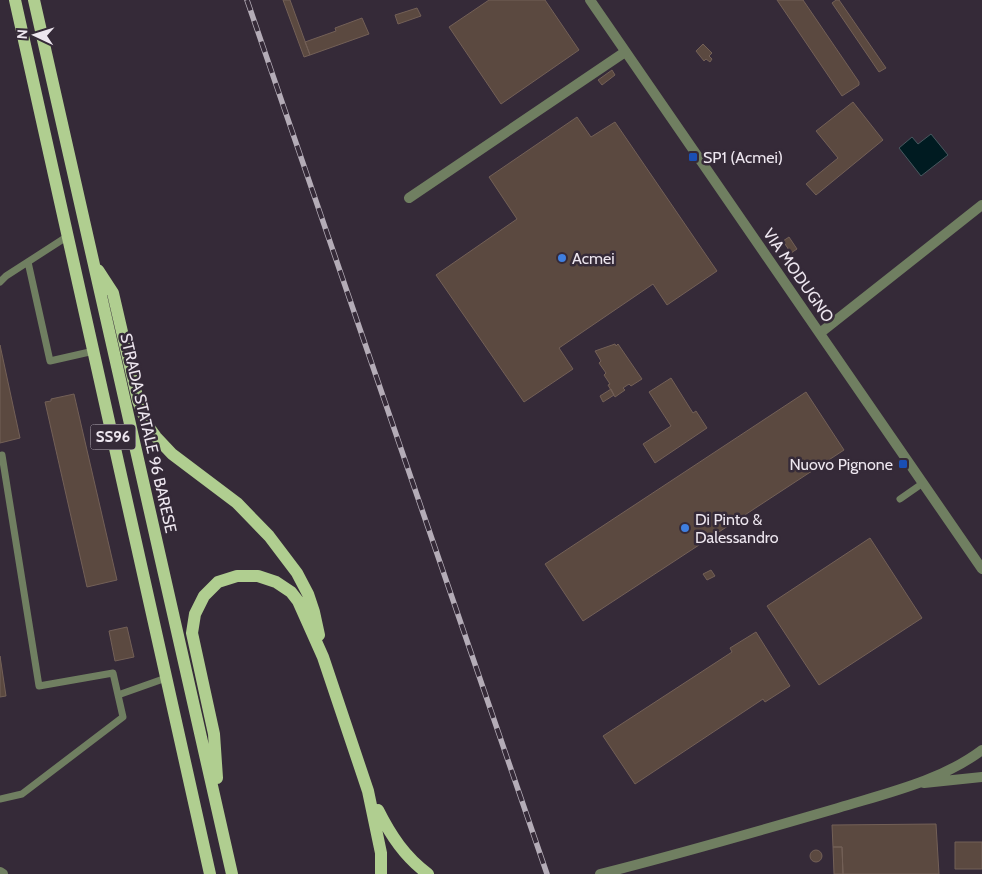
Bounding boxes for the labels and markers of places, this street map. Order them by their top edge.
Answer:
place label: SP1 (Acmei) [703,148,783,167]
marker: SP1 (Acmei) [687,151,699,163]
place label: Acmei [572,249,615,268]
marker: Acmei [556,252,568,264]
place label: Nuovo Pignone [789,455,893,474]
marker: Nuovo Pignone [897,458,909,470]
place label: Di Pinto & Dalessandro [695,510,779,547]
marker: Di Pinto & Dalessandro [679,522,691,534]

